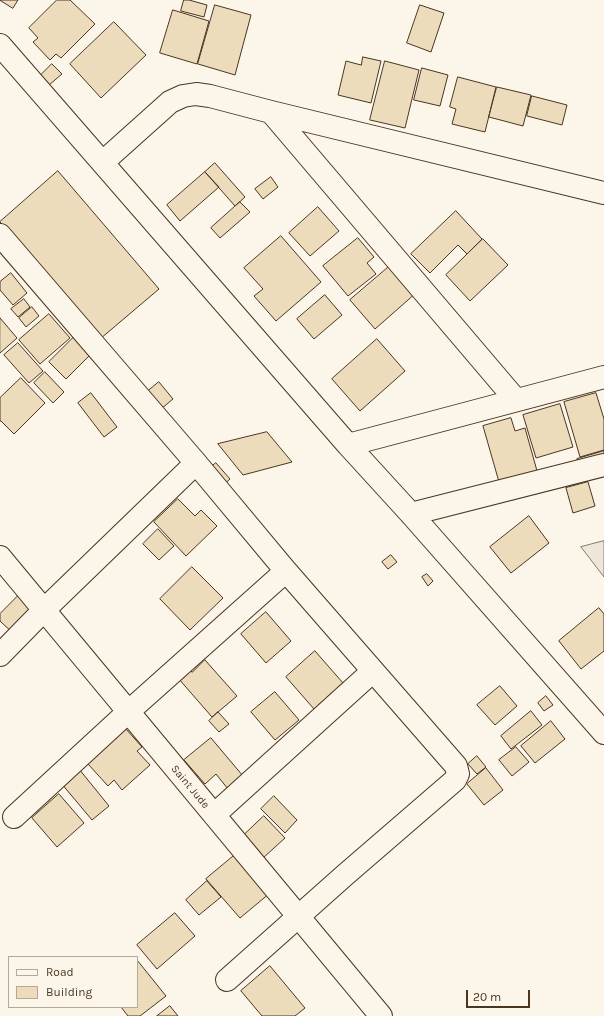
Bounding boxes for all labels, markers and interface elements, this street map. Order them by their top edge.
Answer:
street label: Saint Jude [168,763,212,811]
legend [8,956,138,1008]
text: Road [46,965,74,979]
scale bar [468,982,532,1008]
text: Building [46,985,92,999]
text: 20 m [473,990,501,1004]

